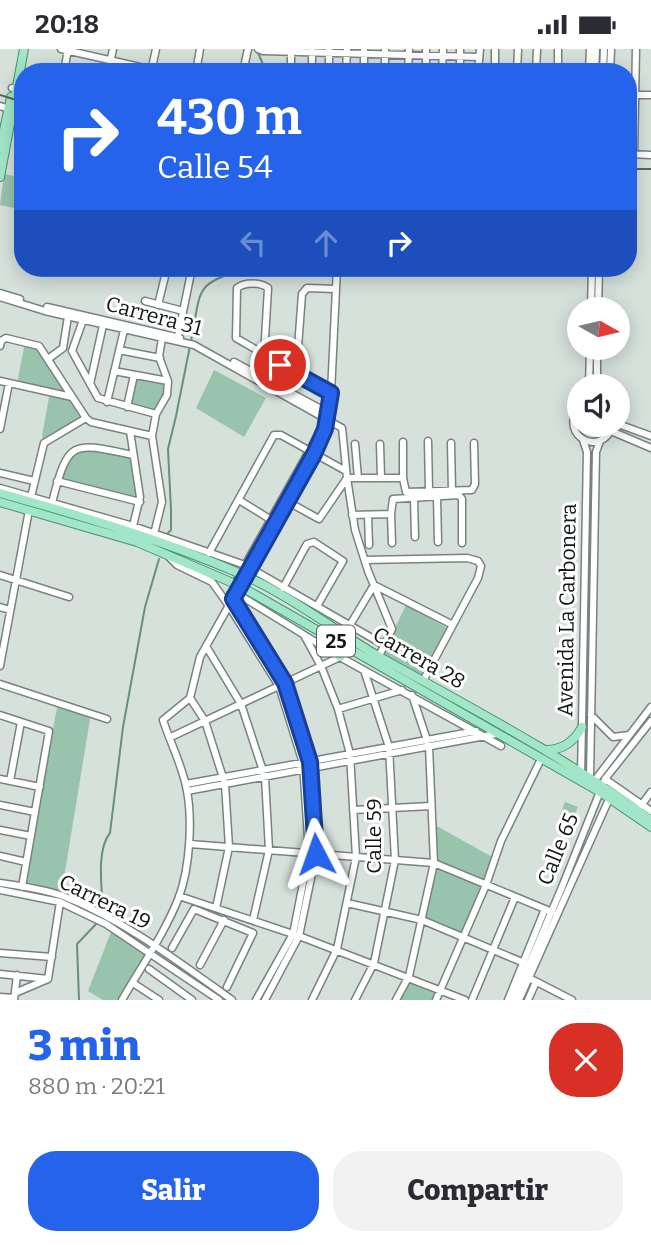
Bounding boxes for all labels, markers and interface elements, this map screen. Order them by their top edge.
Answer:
text: 20:18 [35,9,99,40]
text: 430 m [157,88,302,147]
icon: right [42,91,133,182]
text: Calle 54 [157,148,273,186]
icon: left [234,224,272,262]
icon: ahead [307,224,345,262]
icon: right [380,224,418,262]
street label: Carrera 31 [103,291,205,341]
north arrow [567,297,630,361]
map controls [567,297,630,437]
pin [250,335,310,395]
icon: arrive [261,346,299,384]
button: sound [567,374,630,437]
street label: Avenida La Carbonera [552,503,582,717]
street label: Carrera 28 [368,621,470,695]
road number: 25 [317,625,355,657]
street label: Calle 59 [361,798,387,874]
street label: Calle 65 [532,809,584,889]
position arrow [279,817,353,891]
street label: Carrera 19 [55,869,155,935]
text: 3 min [28,1021,141,1071]
button: close [549,1023,623,1097]
text: 880 m · 20:21 [28,1072,165,1100]
button: Salir [28,1151,319,1231]
button: Compartir [333,1151,623,1231]

